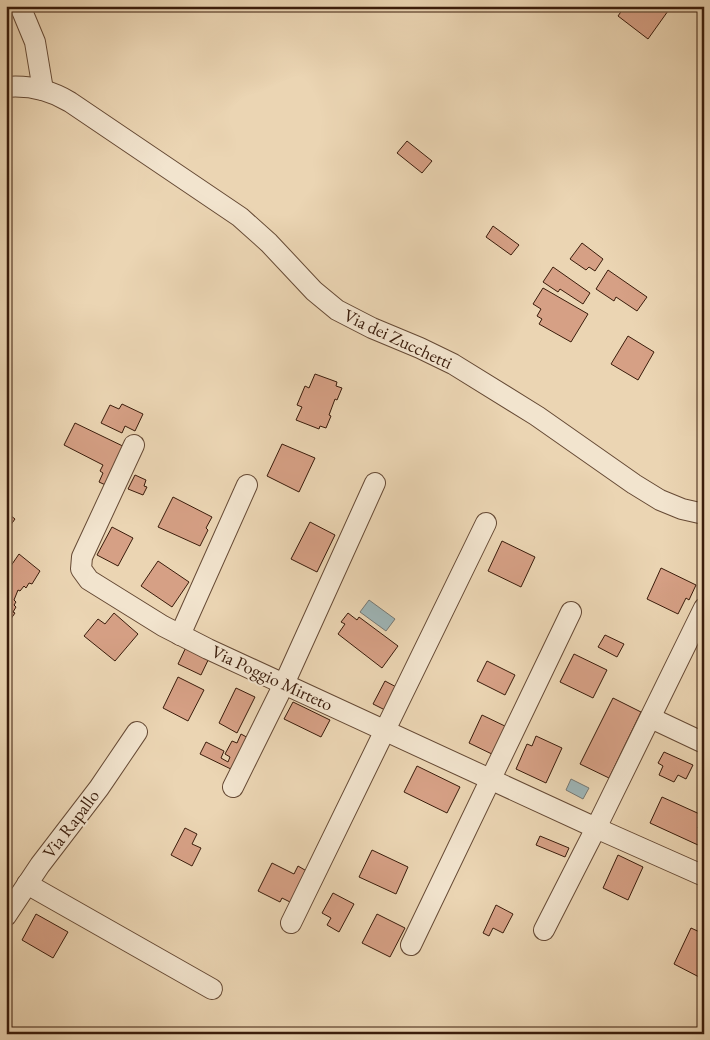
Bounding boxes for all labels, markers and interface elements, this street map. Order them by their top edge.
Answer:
street label: Via dei Zucchetti [340,303,457,374]
street label: Via Poggio Mirteto [208,639,337,716]
street label: Via Rapallo [37,785,104,863]

